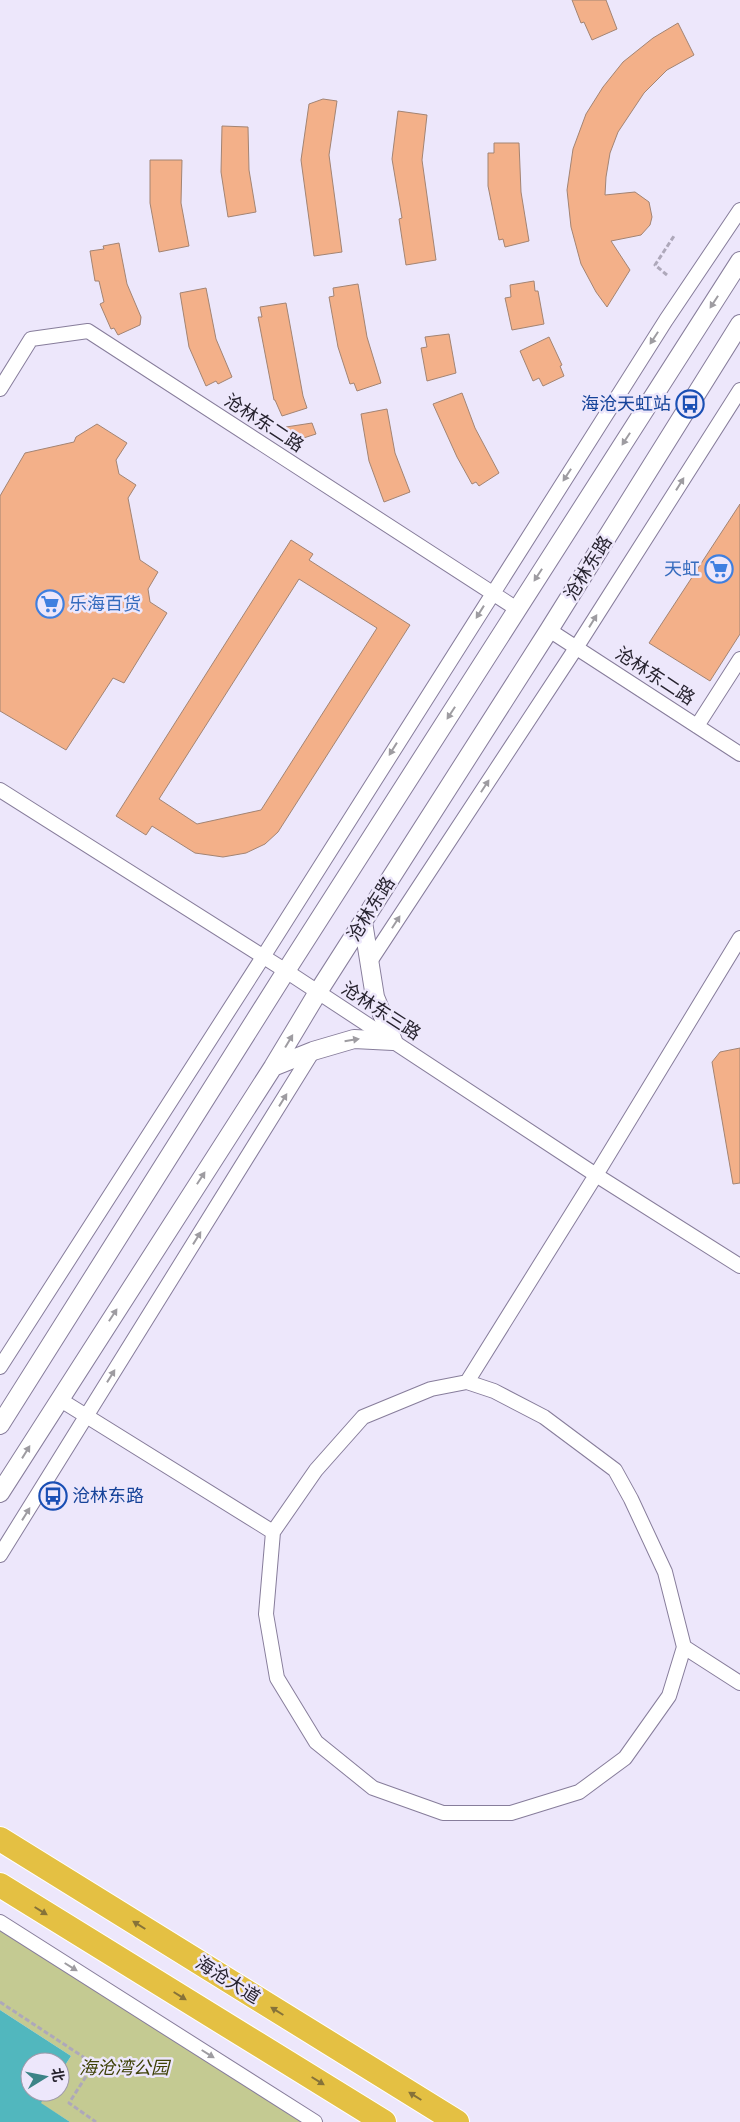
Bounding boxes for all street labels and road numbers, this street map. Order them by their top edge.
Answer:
street label: 沧林东二路 [220,388,308,457]
street label: 沧林东路 [559,531,616,604]
street label: 沧林东二路 [611,641,699,710]
street label: 沧林东路 [342,872,399,945]
street label: 沧林东三路 [337,976,425,1045]
street label: 海沧大道 [192,1951,265,2008]

